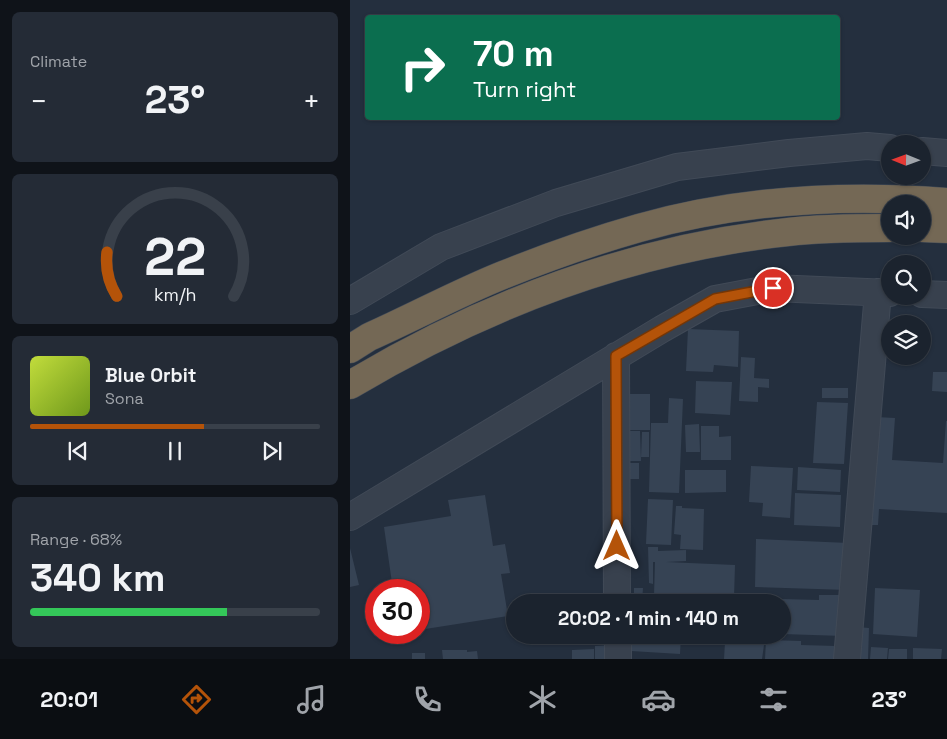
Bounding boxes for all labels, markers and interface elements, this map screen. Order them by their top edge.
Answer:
text: 70 m [473,32,554,76]
icon: right [390,35,455,100]
text: Climate [30,51,87,72]
text: Turn right [473,75,576,103]
text: 23° [145,76,205,124]
text: − [30,83,47,119]
text: + [303,83,320,119]
north arrow [881,135,931,185]
map controls [881,135,931,365]
button: sound [881,195,931,245]
text: 22 [144,224,206,290]
button: search [881,255,931,305]
pin [752,267,794,309]
icon: arrive [759,274,787,302]
text: km/h [154,283,196,306]
button: layers [881,315,931,365]
text: Blue Orbit [105,363,196,388]
text: Sona [105,388,144,409]
icon: previous [64,437,92,465]
icon: pause [161,437,189,465]
icon: next [258,437,286,465]
position arrow [590,519,642,571]
text: Range · 68% [30,529,122,550]
text: 340 km [30,554,165,602]
speed limit sign: 30 [365,579,430,644]
text: 20:02 · 1 min · 140 m [558,606,739,631]
icon: directions [179,682,214,717]
icon: music [294,682,329,717]
icon: phone [410,682,445,717]
icon: climate [525,682,560,717]
icon: car [641,682,676,717]
icon: filters [756,682,791,717]
text: 20:01 [40,685,98,713]
text: 23° [872,685,907,713]

